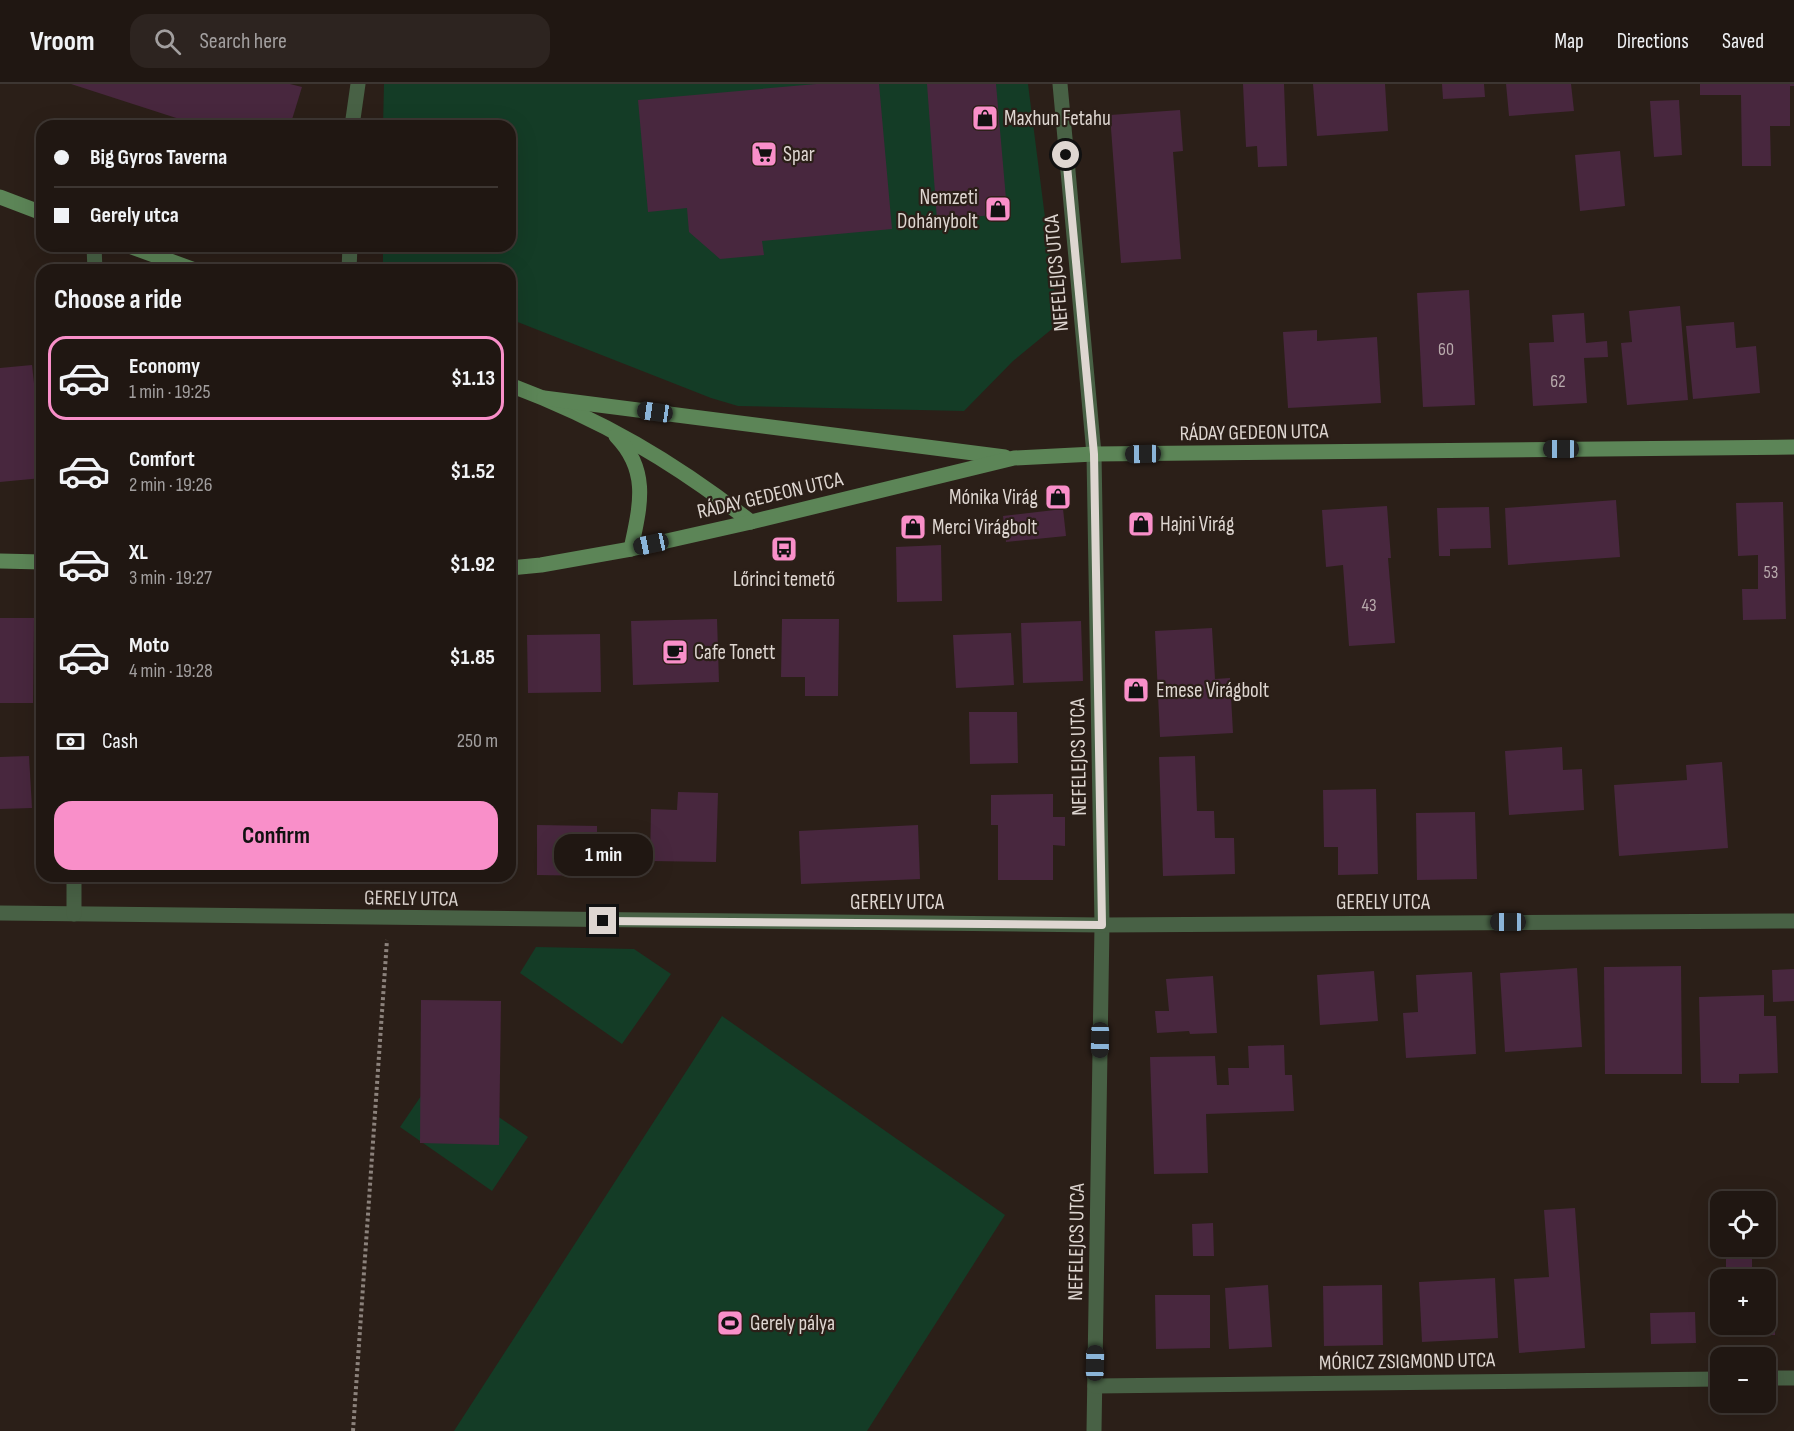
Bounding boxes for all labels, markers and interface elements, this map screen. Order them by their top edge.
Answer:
search box [130,14,550,68]
text: Vroom [30,25,94,58]
icon: search [151,25,184,58]
text: Search here [199,28,287,55]
text: Map [1554,29,1584,54]
text: Directions [1617,29,1689,54]
text: Saved [1722,29,1764,54]
shop icon: Maxhun Fetahu [970,103,1000,133]
place label: Maxhun Fetahu [1004,106,1111,131]
supermarket icon: Spar [749,139,779,169]
route start [1052,141,1079,168]
place label: Spar [783,142,815,167]
text: Big Gyros Taverna [90,144,227,171]
place label: Nemzeti Dohánybolt [897,185,978,234]
shop icon: Nemzeti Dohánybolt [983,194,1013,224]
text: Gerely utca [90,202,179,229]
street label: NEFELEJCS UTCA [1039,212,1074,332]
text: Choose a ride [54,284,182,316]
house number: 60 [1438,339,1454,360]
icon: car [57,351,111,405]
text: Economy [129,353,200,380]
text: $1.13 [451,365,495,392]
house number: 62 [1550,371,1566,392]
text: 1 min · 19:25 [129,380,211,404]
car [636,401,674,423]
street label: RÁDAY GEDEON UTCA [1179,419,1330,446]
car [1543,440,1579,458]
icon: car [57,444,111,498]
car [1125,445,1161,463]
text: Comfort [129,446,195,473]
text: $1.52 [450,458,495,485]
street label: RÁDAY GEDEON UTCA [695,466,846,524]
text: 2 min · 19:26 [129,473,213,497]
shop icon: Mónika Virág [1043,482,1073,512]
place label: Mónika Virág [949,485,1038,510]
shop icon: Hajni Virág [1126,509,1156,539]
shop icon: Merci Virágbolt [898,512,928,542]
place label: Hajni Virág [1160,512,1234,537]
place label: Merci Virágbolt [932,515,1038,540]
car [632,531,670,557]
bus stop icon: Lőrinci temető [769,534,799,564]
icon: car [57,537,111,591]
text: XL [129,539,148,566]
text: $1.92 [450,551,495,578]
house number: 53 [1764,562,1778,583]
text: 3 min · 19:27 [129,566,212,590]
place label: Lőrinci temető [733,567,835,592]
house number: 43 [1361,595,1377,616]
icon: car [57,630,111,684]
text: Moto [129,632,169,659]
cafe icon: Cafe Tonett [660,637,690,667]
place label: Cafe Tonett [694,640,775,665]
text: $1.85 [450,644,495,671]
text: 4 min · 19:28 [129,659,213,683]
shop icon: Emese Virágbolt [1121,675,1151,705]
place label: Emese Virágbolt [1156,678,1269,703]
street label: NEFELEJCS UTCA [1065,697,1092,816]
icon: cash [54,725,87,758]
text: Cash [102,728,138,755]
text: 250 m [457,729,498,753]
button: Confirm [54,801,498,870]
callout: 1 min [554,834,652,876]
text: 1 min [585,843,622,867]
street label: GERELY UTCA [364,885,459,912]
street label: GERELY UTCA [850,890,945,915]
street label: GERELY UTCA [1336,890,1431,915]
route end [589,907,616,934]
car [1490,913,1526,931]
car [1091,1022,1109,1058]
street label: NEFELEJCS UTCA [1063,1182,1090,1301]
map controls [1710,1191,1776,1413]
button: locate [1710,1191,1776,1257]
button: + [1710,1269,1776,1335]
sports icon: Gerely pálya [715,1308,745,1338]
place label: Gerely pálya [750,1311,835,1336]
car [1086,1345,1104,1381]
street label: MÓRICZ ZSIGMOND UTCA [1319,1347,1496,1376]
button: − [1710,1347,1776,1413]

